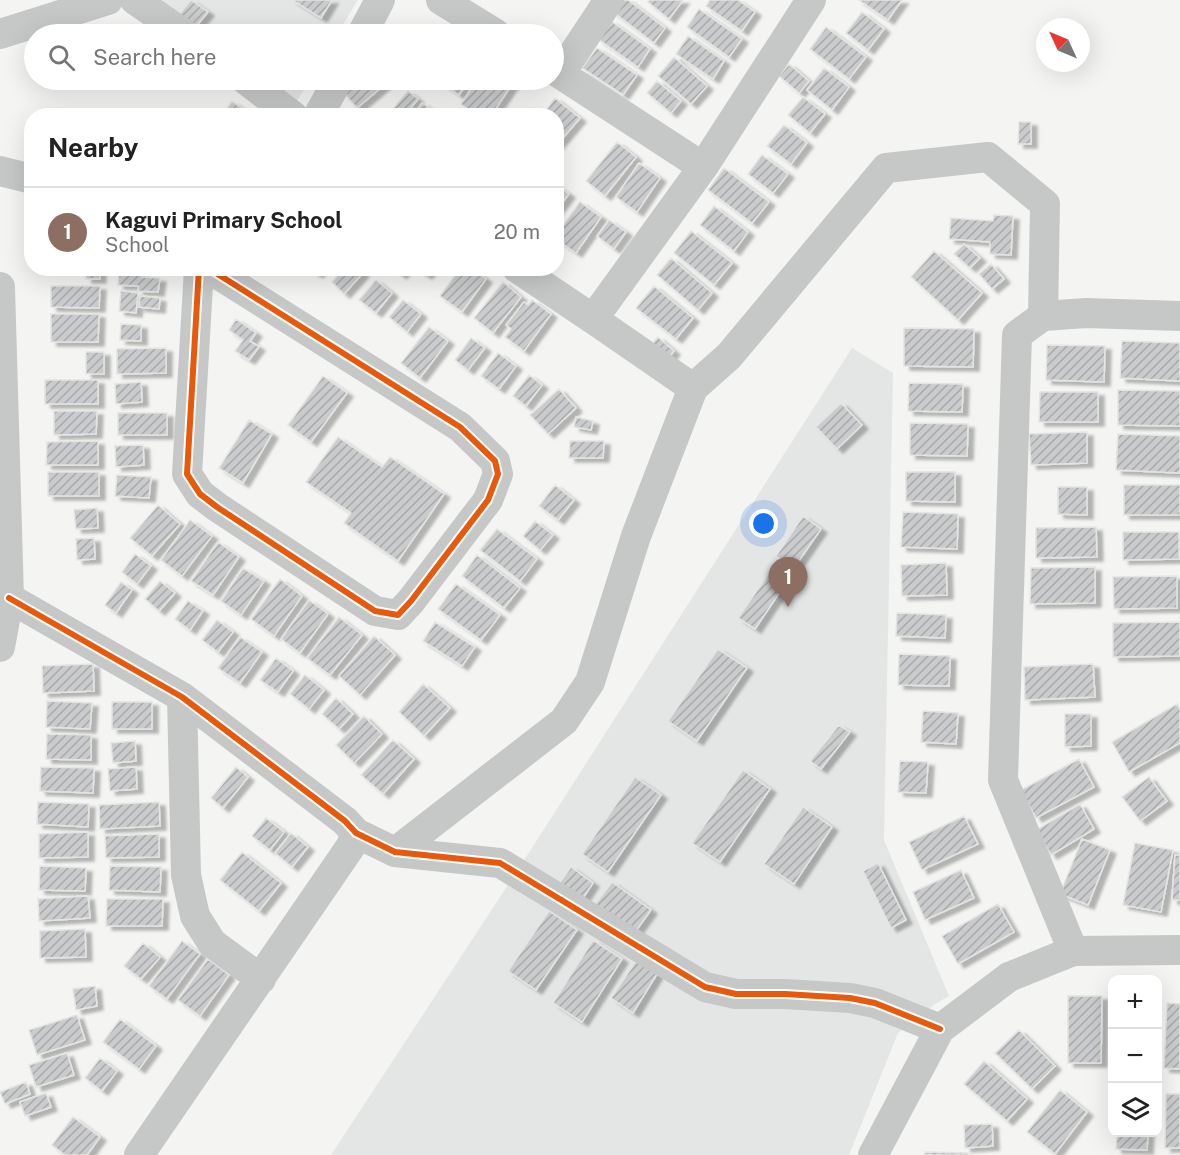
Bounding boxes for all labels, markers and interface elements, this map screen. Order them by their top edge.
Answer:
north arrow [1036,18,1090,72]
search box [24,24,564,90]
icon: search [45,41,78,74]
text: Search here [93,44,217,70]
text: Nearby [48,132,138,163]
text: Kaguvi Primary School [105,207,343,233]
text: 1 [63,220,72,244]
text: 20 m [494,220,540,244]
text: School [105,233,169,257]
your location [749,509,778,538]
pin: 1 [768,558,808,607]
map controls [1108,975,1162,1137]
button: + [1108,975,1162,1029]
button: − [1108,1029,1162,1083]
button: layers [1108,1083,1162,1137]

